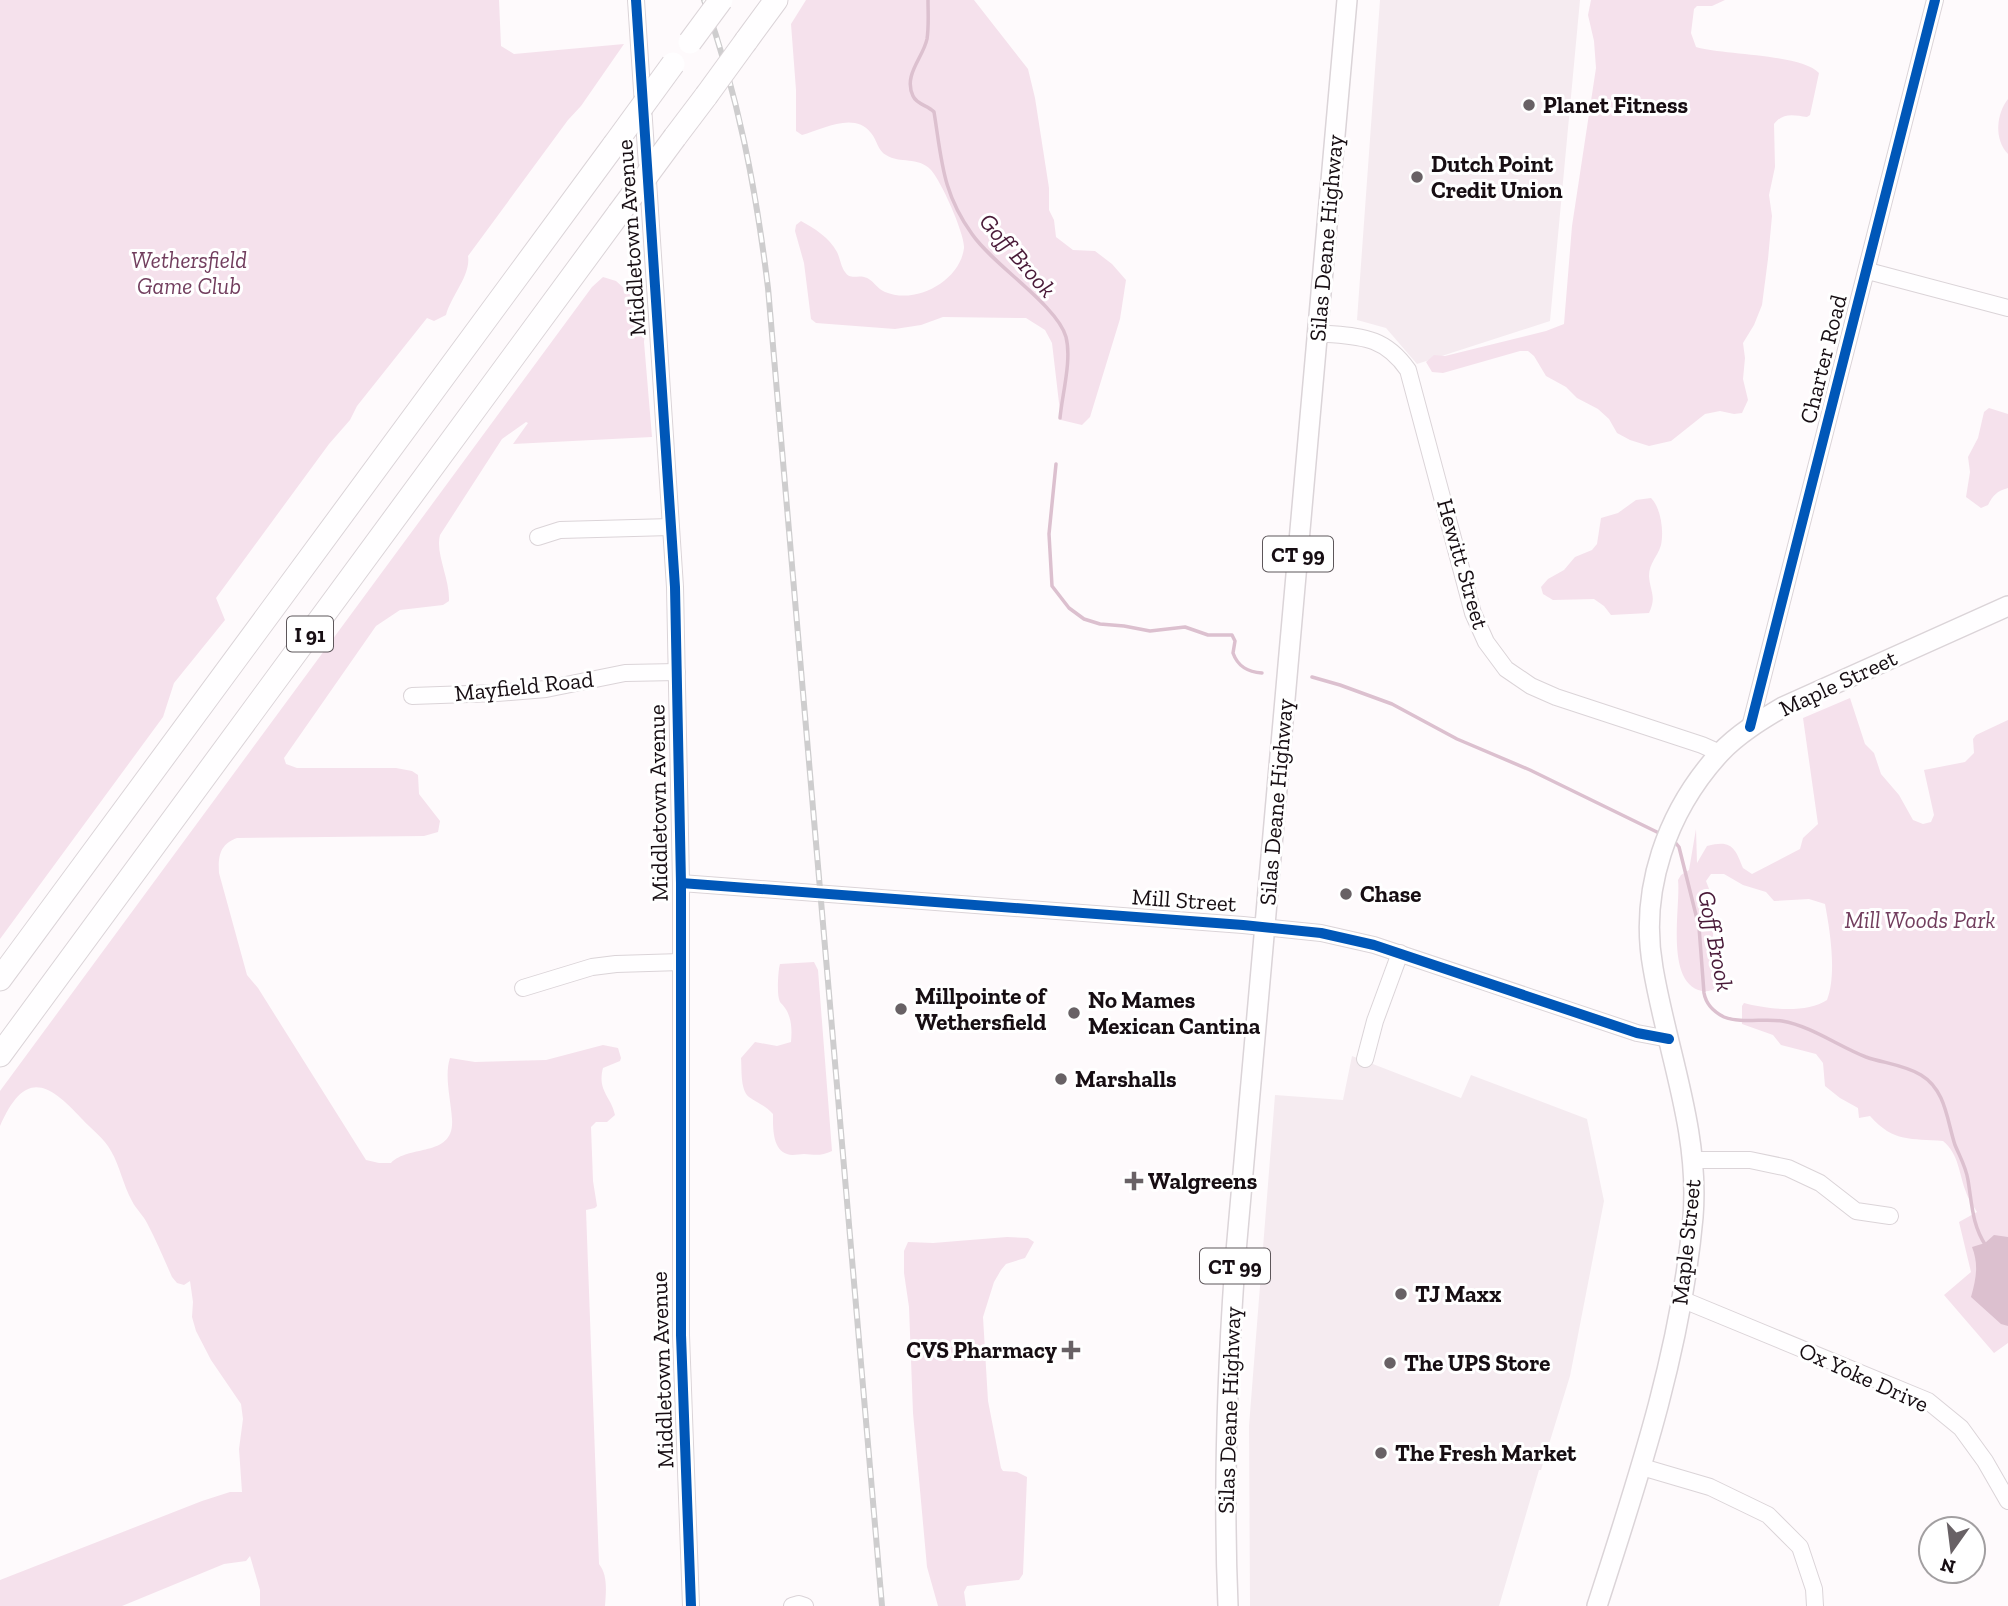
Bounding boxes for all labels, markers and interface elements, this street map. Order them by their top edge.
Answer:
place label: Planet Fitness [1543,91,1688,119]
marker: Planet Fitness [1521,97,1537,113]
street label: Silas Deane Highway [1303,133,1349,343]
street label: Middletown Avenue [610,139,652,337]
place label: Dutch Point Credit Union [1431,150,1563,204]
marker: Dutch Point Credit Union [1409,169,1425,185]
water label: Goff Brook [973,207,1063,303]
park label: Wethersfield Game Club [131,246,247,300]
street label: Charter Road [1793,291,1853,426]
street label: Hewitt Street [1431,496,1495,633]
road number: CT 99 [1263,536,1333,572]
road number: I 91 [287,616,333,652]
street label: Maple Street [1775,643,1902,722]
street label: Mayfield Road [453,665,595,707]
street label: Silas Deane Highway [1253,697,1299,907]
street label: Middletown Avenue [642,704,674,902]
place label: Chase [1360,880,1421,908]
street label: Mill Street [1131,882,1238,918]
marker: Chase [1338,886,1354,902]
water label: Goff Brook [1692,888,1740,994]
park label: Mill Woods Park [1844,906,1996,934]
place label: Millpointe of Wethersfield [915,982,1048,1036]
place label: No Mames Mexican Cantina [1088,986,1261,1040]
marker: Millpointe of Wethersfield [893,1001,909,1017]
marker: No Mames Mexican Cantina [1066,1005,1082,1021]
place label: Marshalls [1075,1065,1177,1093]
marker: Marshalls [1053,1071,1069,1087]
place label: Walgreens [1148,1167,1257,1195]
marker: Walgreens [1126,1173,1142,1189]
street label: Maple Street [1665,1177,1707,1306]
road number: CT 99 [1200,1248,1270,1284]
street label: Middletown Avenue [645,1271,679,1469]
place label: TJ Maxx [1415,1280,1502,1308]
marker: TJ Maxx [1393,1286,1409,1302]
street label: Silas Deane Highway [1211,1306,1247,1514]
place label: CVS Pharmacy [906,1336,1058,1364]
street label: Ox Yoke Drive [1795,1336,1933,1418]
marker: CVS Pharmacy [1063,1342,1079,1358]
place label: The UPS Store [1404,1349,1550,1377]
marker: The UPS Store [1382,1355,1398,1371]
place label: The Fresh Market [1395,1439,1577,1467]
marker: The Fresh Market [1373,1445,1389,1461]
north arrow [1917,1515,1987,1585]
text: N [1938,1553,1958,1579]

